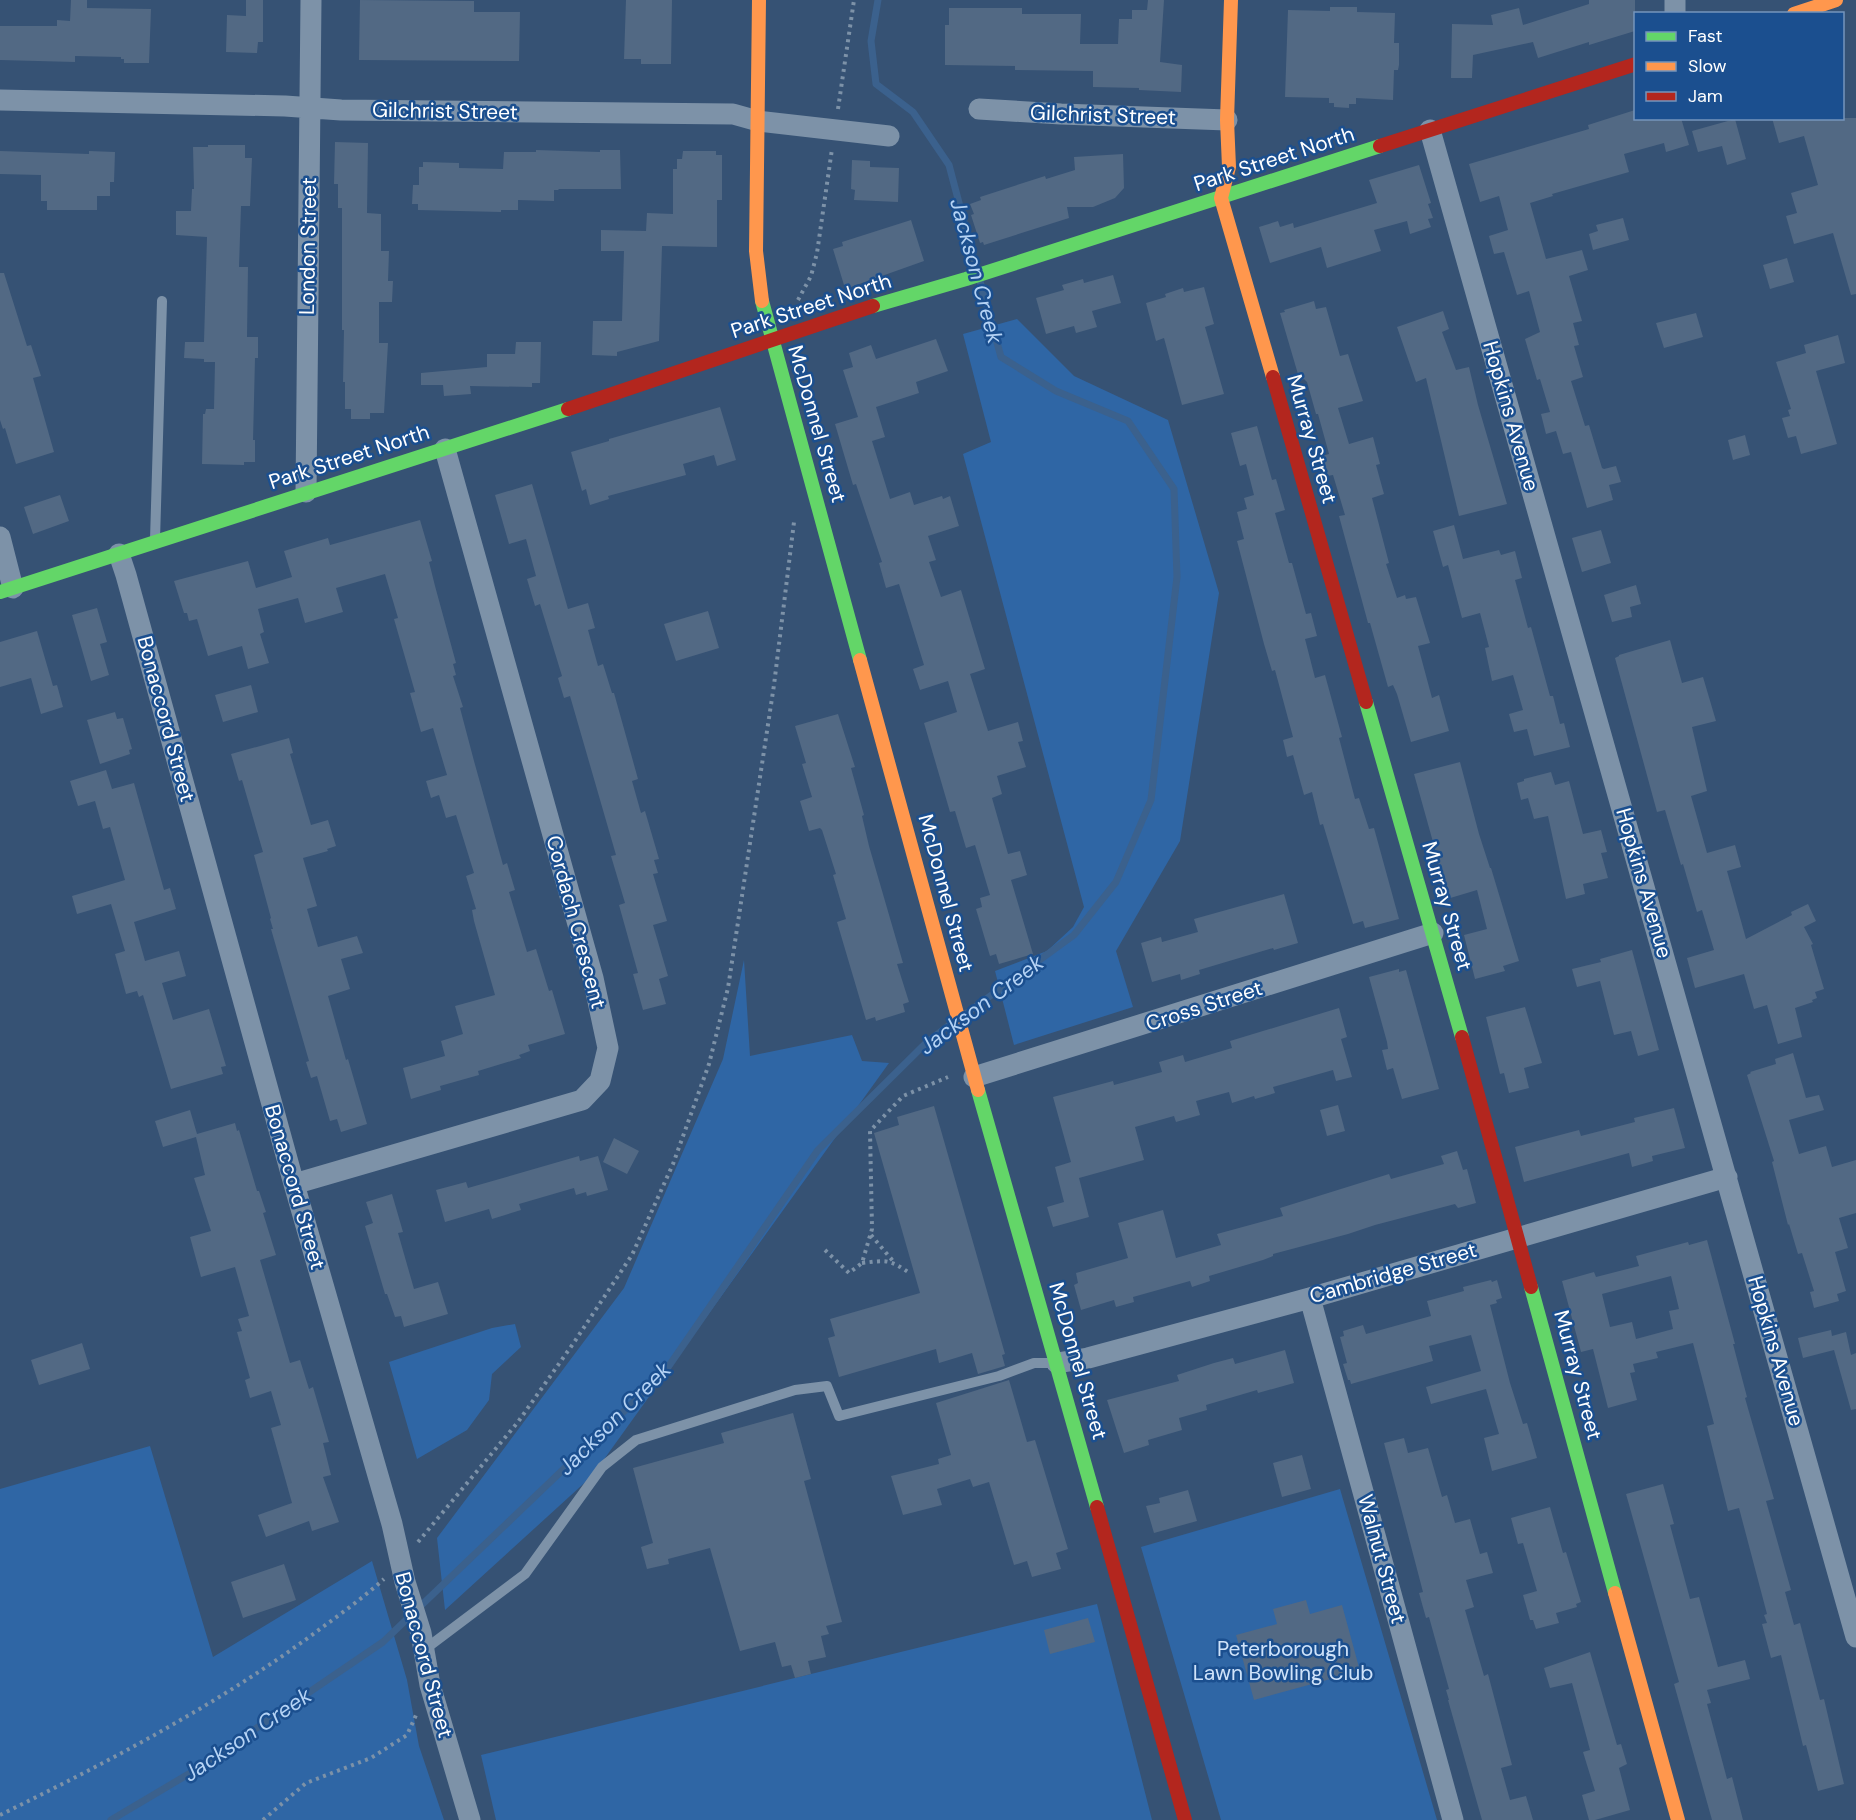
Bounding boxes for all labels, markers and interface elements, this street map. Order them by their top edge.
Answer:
legend [1634,12,1844,120]
text: Fast [1688,24,1723,48]
text: Slow [1688,54,1727,78]
text: Jam [1688,84,1723,108]
street label: Gilchrist Street [372,96,518,126]
street label: Gilchrist Street [1030,98,1176,132]
street label: Park Street North [1190,120,1358,198]
street label: London Street [293,177,323,315]
water label: Jackson Creek [943,195,1010,348]
street label: Park Street North [727,267,895,345]
street label: Hopkins Avenue [1476,338,1546,494]
street label: McDonnel Street [781,342,853,506]
street label: Murray Street [1280,371,1344,507]
street label: Park Street North [265,418,433,496]
street label: Bonaccord Street [130,633,202,805]
street label: Hopkins Avenue [1609,805,1679,961]
street label: McDonnel Street [911,811,981,975]
street label: Cordach Crescent [539,832,613,1012]
street label: Murray Street [1415,838,1479,974]
water label: Jackson Creek [913,948,1050,1061]
street label: Cross Street [1142,974,1266,1038]
street label: Bonaccord Street [258,1101,332,1273]
street label: Cambridge Street [1306,1236,1480,1310]
street label: Hopkins Avenue [1741,1273,1811,1429]
street label: McDonnel Street [1042,1279,1114,1443]
street label: Murray Street [1547,1307,1609,1443]
water label: Jackson Creek [551,1355,678,1481]
street label: Walnut Street [1351,1491,1413,1627]
street label: Bonaccord Street [388,1569,460,1741]
park label: Peterborough Lawn Bowling Club [1193,1635,1373,1687]
water label: Jackson Creek [177,1680,318,1788]

